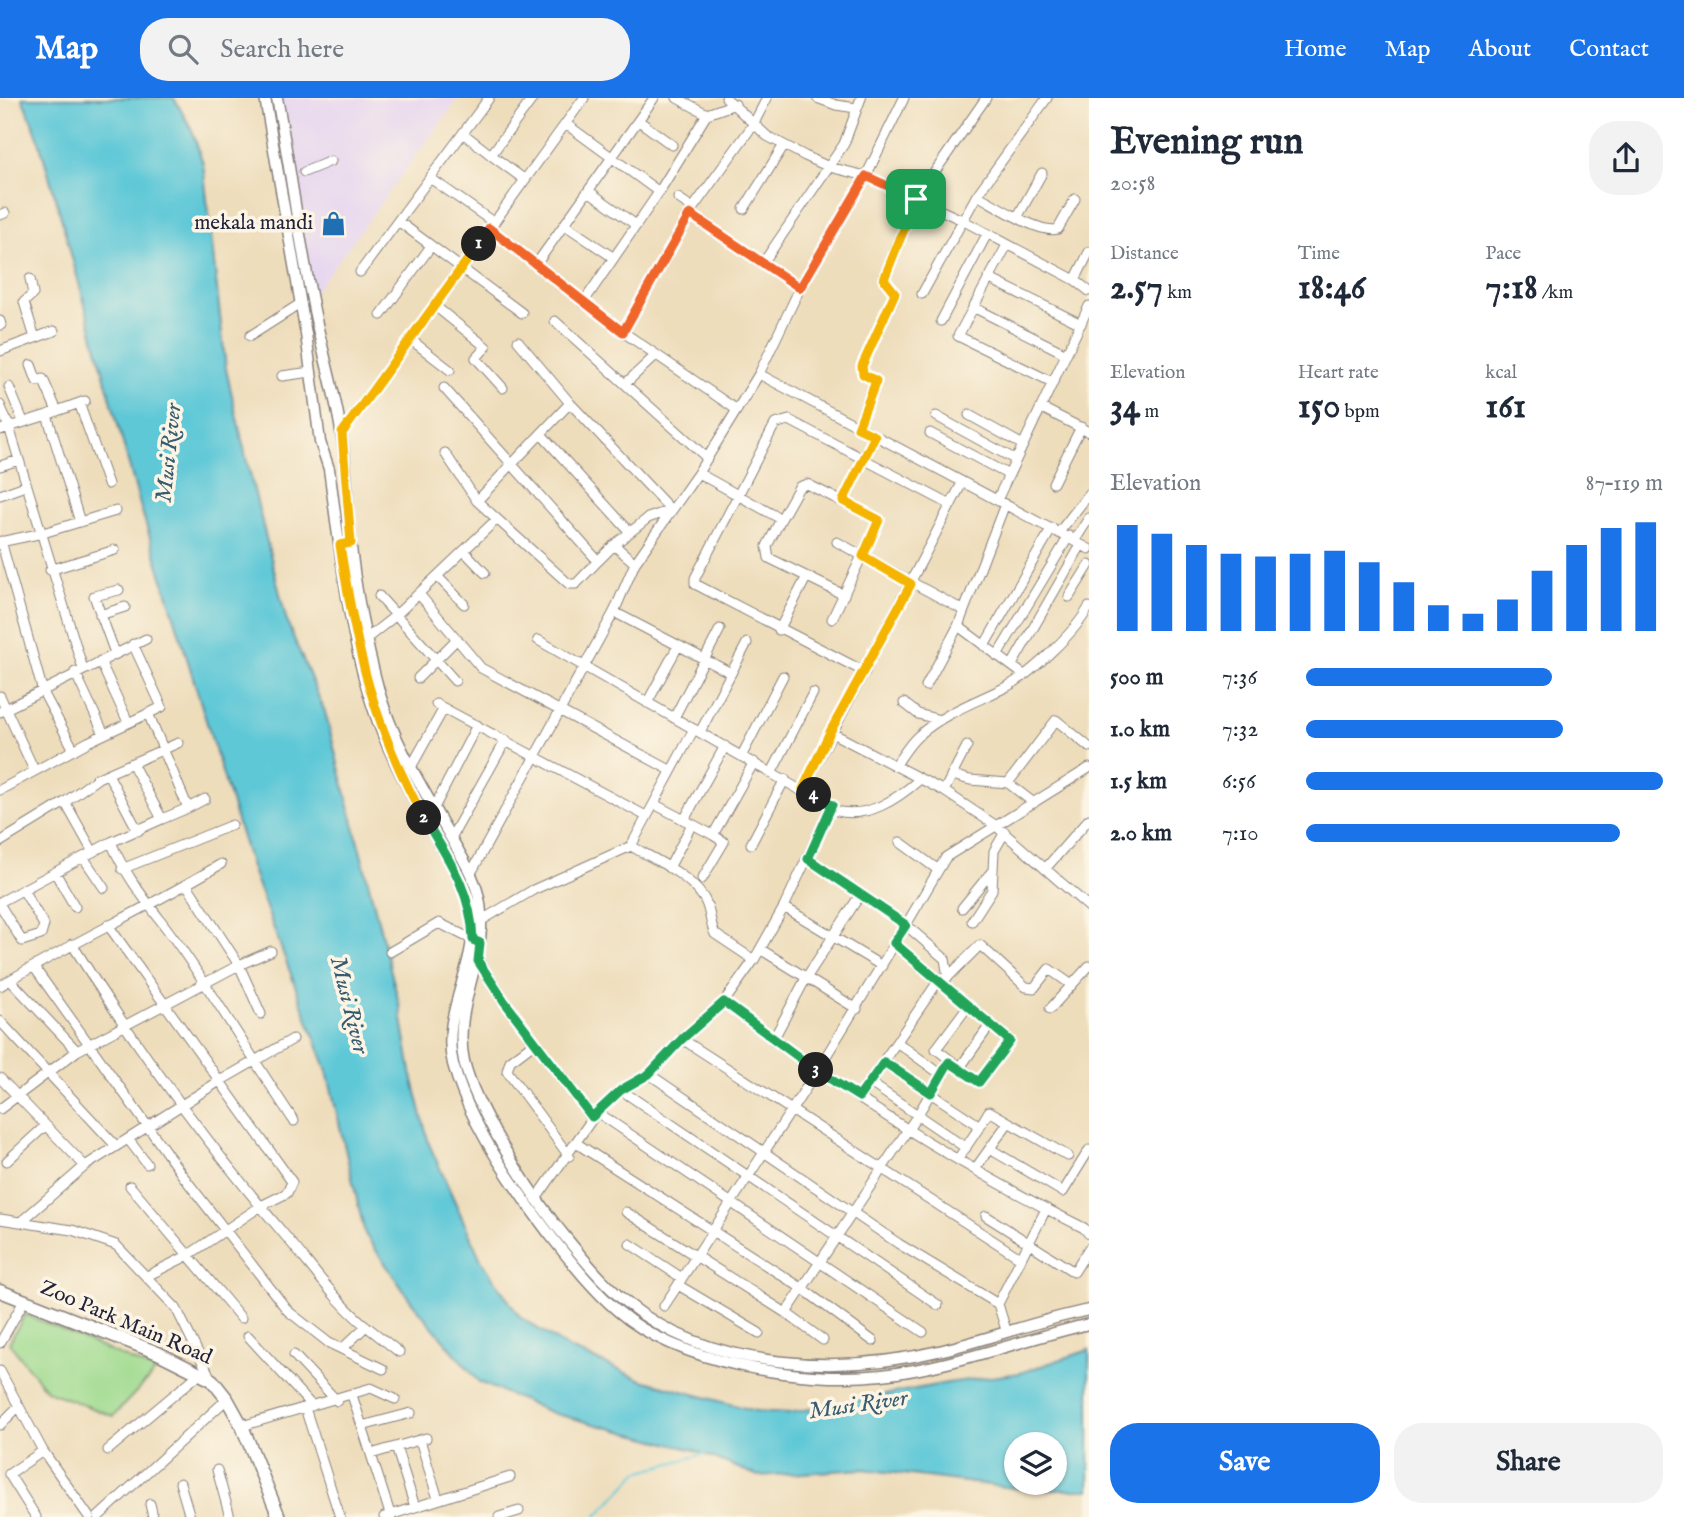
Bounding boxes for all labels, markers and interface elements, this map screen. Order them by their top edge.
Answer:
search box [140,18,630,81]
text: Map [35,28,98,70]
icon: search [164,30,202,68]
text: Search here [220,33,344,66]
text: Home [1284,34,1347,65]
text: Map [1385,34,1431,65]
text: About [1469,34,1531,65]
text: Contact [1569,34,1649,65]
text: Evening run [1110,119,1304,167]
button: share [1589,121,1663,195]
pin [886,169,946,229]
text: 20:58 [1110,169,1156,198]
icon: arrive [897,180,935,218]
shop icon: mekala mandi [319,209,347,237]
place label: mekala mandi [194,210,313,237]
pin: 1 [462,226,496,262]
text: 1 [475,231,482,255]
text: Distance [1110,242,1179,266]
text: Time [1298,242,1340,266]
text: Pace [1485,242,1521,266]
text: 2.57 [1110,266,1163,311]
text: 18:46 [1298,266,1366,311]
text: 7:18 [1485,266,1538,311]
text: km [1163,281,1192,305]
text: /km [1538,281,1573,305]
text: Elevation [1110,361,1185,385]
text: Heart rate [1298,361,1379,385]
text: kcal [1485,361,1517,385]
text: 34 [1110,385,1140,430]
text: 150 [1298,385,1340,430]
text: 161 [1485,385,1526,430]
text: m [1140,400,1159,424]
text: bpm [1340,400,1380,424]
water label: Musi River [149,401,189,504]
text: Elevation [1110,469,1201,498]
text: 87–119 m [1586,469,1663,498]
text: 500 m [1110,663,1164,692]
text: 7:36 [1222,663,1257,692]
text: 1.0 km [1110,715,1170,744]
text: 7:32 [1222,715,1258,744]
text: 1.5 km [1110,767,1167,796]
text: 6:56 [1222,767,1256,796]
pin: 4 [796,778,832,812]
text: 4 [809,782,818,806]
pin: 2 [406,800,442,836]
text: 2 [419,805,428,829]
text: 2.0 km [1110,819,1172,848]
text: 7:10 [1222,819,1259,848]
water label: Musi River [323,953,375,1058]
pin: 3 [798,1052,834,1088]
text: 3 [812,1057,819,1081]
street label: Zoo Park Main Road [36,1275,217,1372]
water label: Musi River [807,1384,910,1426]
button: Save [1110,1423,1380,1503]
button: Share [1394,1423,1663,1503]
map controls [1004,1432,1067,1495]
button: layers [1004,1432,1067,1495]

